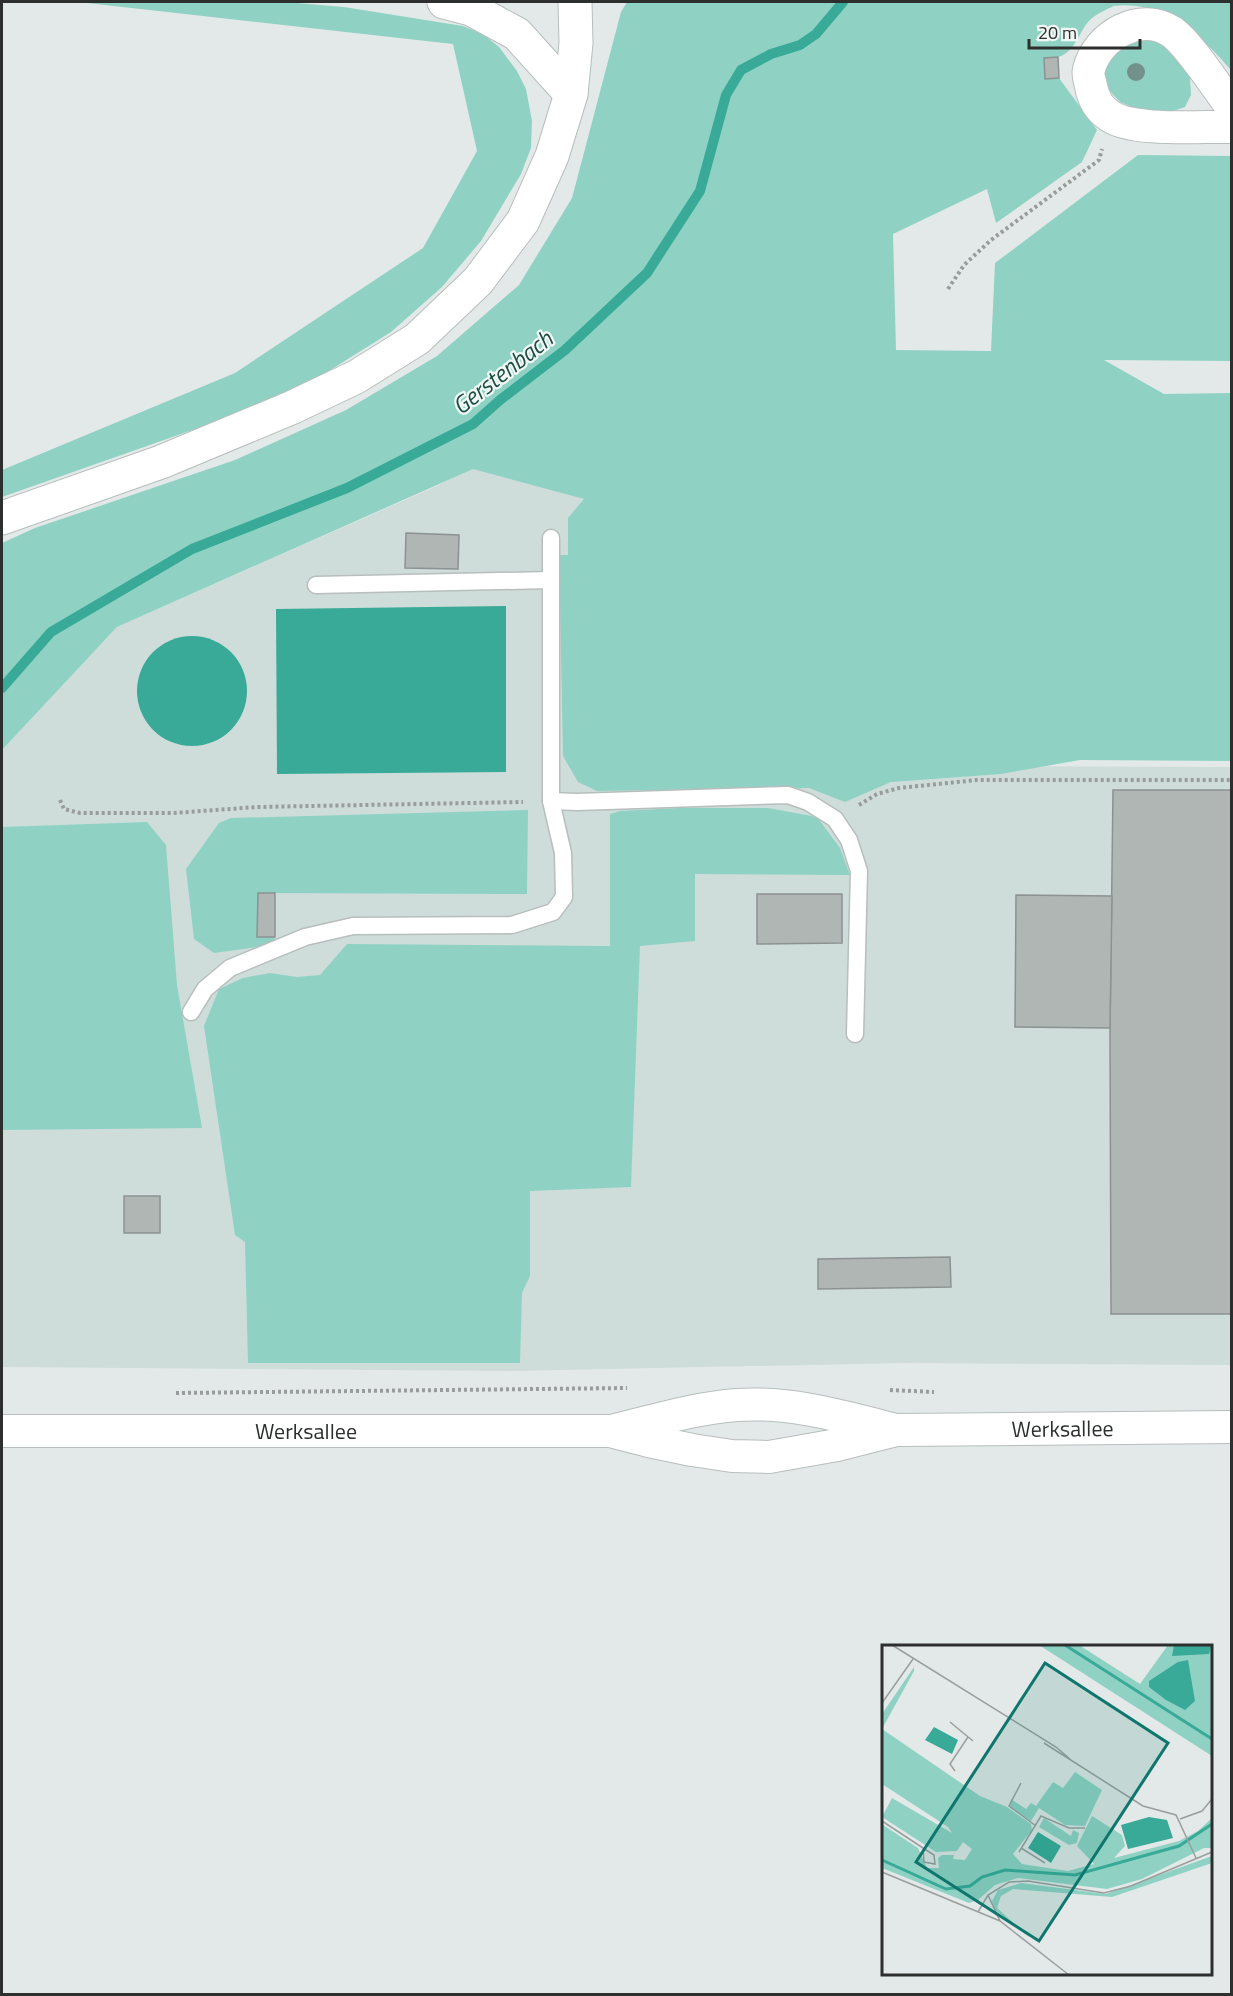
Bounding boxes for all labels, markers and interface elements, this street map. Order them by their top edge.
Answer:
scale bar [1029,12,1140,50]
text: 20 m [1038,19,1077,46]
water label: Gerstenbach [444,321,561,423]
street label: Werksallee [1011,1411,1114,1446]
street label: Werksallee [255,1414,357,1448]
inset map [882,1645,1212,1975]

